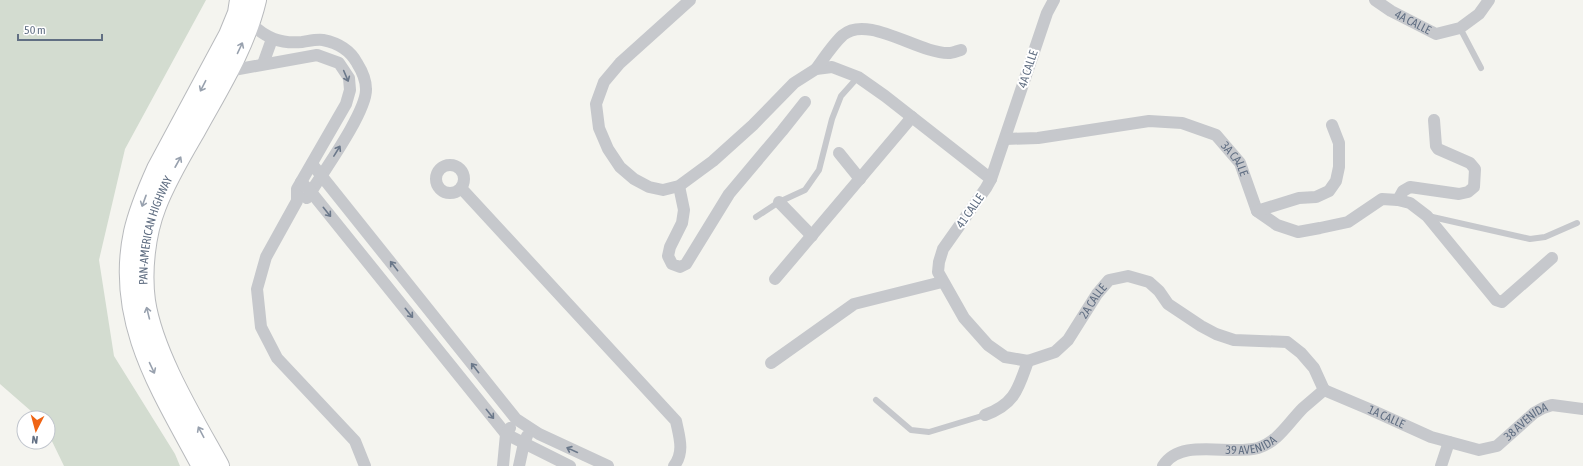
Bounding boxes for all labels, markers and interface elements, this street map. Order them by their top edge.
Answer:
street label: 4A CALLE [1392,7,1433,37]
scale bar [18,16,102,42]
text: 50 m [24,23,46,37]
one-way arrow [237,42,244,54]
street label: 4A CALLE [1015,48,1041,90]
one-way arrow [343,70,351,82]
one-way arrow [198,79,206,91]
street label: 3A CALLE [1218,139,1251,178]
one-way arrow [333,146,341,157]
one-way arrow [174,156,182,168]
street label: PAN-AMERICAN HIGHWAY [136,173,176,285]
street label: 41 CALLE [953,191,987,231]
one-way arrow [139,195,147,207]
one-way arrow [322,206,331,217]
one-way arrow [390,261,398,272]
street label: 2A CALLE [1076,281,1110,321]
one-way arrow [144,307,152,320]
one-way arrow [404,308,413,318]
one-way arrow [149,361,156,373]
one-way arrow [470,363,479,374]
street label: 38 AVENIDA [1501,400,1549,443]
street label: 1A CALLE [1366,402,1407,431]
one-way arrow [486,409,495,420]
north arrow [16,410,56,450]
one-way arrow [197,426,204,438]
street label: 39 AVENIDA [1225,433,1279,457]
text: N [31,434,39,446]
one-way arrow [567,446,579,453]

